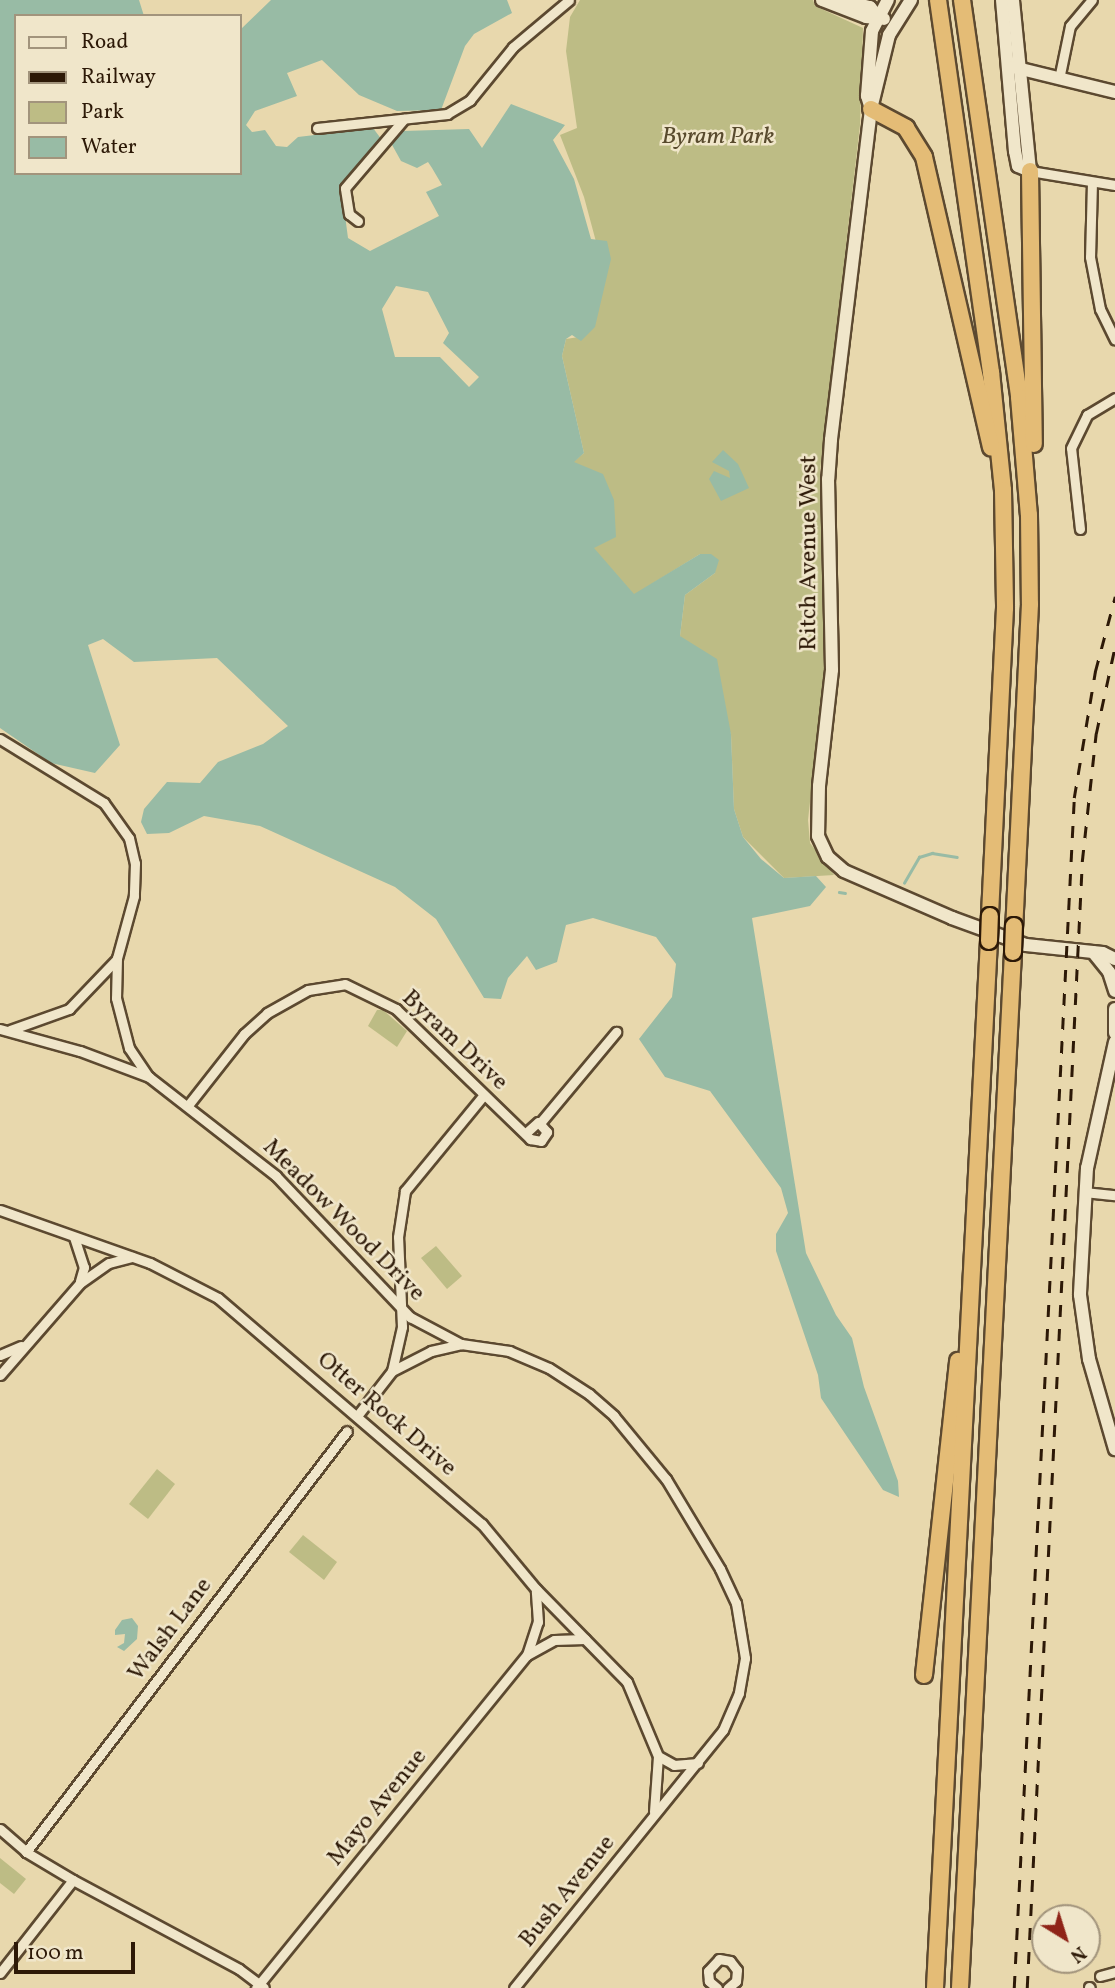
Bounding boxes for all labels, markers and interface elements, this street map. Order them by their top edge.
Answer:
legend [14,14,242,175]
text: Road [81,28,128,57]
text: Railway [81,63,156,92]
text: Park [81,98,124,127]
park label: Byram Park [662,124,774,152]
text: Water [81,133,137,162]
street label: Ritch Avenue West [796,455,824,651]
street label: Byram Drive [395,985,513,1097]
street label: Meadow Wood Drive [255,1133,431,1309]
street label: Otter Rock Drive [310,1347,462,1483]
street label: Walsh Lane [123,1573,219,1687]
street label: Mayo Avenue [322,1744,434,1872]
street label: Bush Avenue [514,1830,622,1954]
north arrow [1031,1904,1101,1974]
scale bar [18,1928,138,1972]
text: 100 m [27,1939,84,1968]
text: N [1064,1939,1091,1968]

